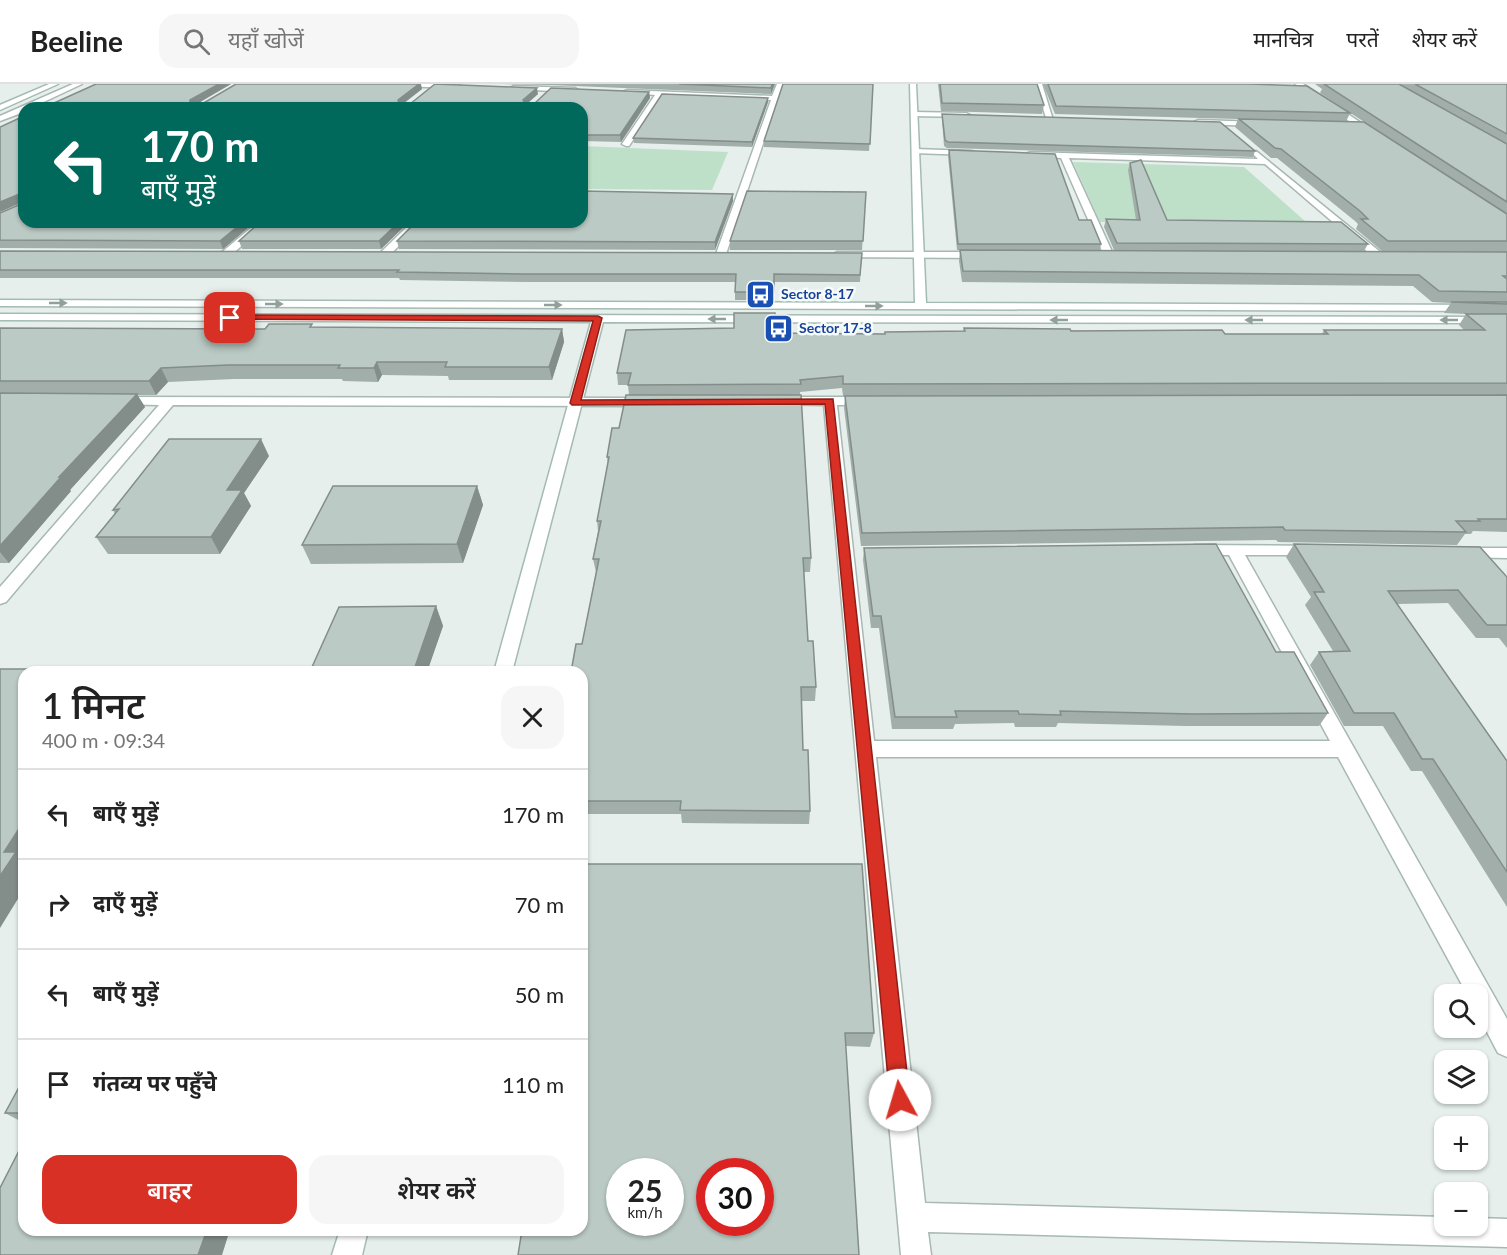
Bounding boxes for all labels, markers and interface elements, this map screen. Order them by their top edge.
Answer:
search box [159,14,579,68]
text: Beeline [30,24,123,58]
icon: search [180,25,213,58]
text: यहाँ खोजें [228,26,304,53]
text: मानचित्र [1253,26,1313,51]
text: परतें [1346,26,1379,51]
text: शेयर करें [1412,26,1477,51]
text: 170 m [141,121,259,171]
icon: left [42,126,120,204]
text: बाएँ मुड़ें [141,172,216,205]
bus stop icon: Sector 8-17 [744,278,776,310]
place label: Sector 8-17 [781,285,854,302]
pin [204,292,255,343]
one-way arrow [49,298,68,308]
one-way arrow [265,299,284,309]
one-way arrow [544,300,563,310]
icon: arrive [213,301,246,334]
one-way arrow [865,301,884,311]
bus stop icon: Sector 17-8 [762,312,794,344]
one-way arrow [707,314,726,324]
one-way arrow [1049,315,1068,325]
one-way arrow [1244,315,1263,325]
one-way arrow [1439,315,1458,325]
place label: Sector 17-8 [799,319,872,336]
text: 1 मिनट [42,683,145,727]
button: close [501,686,564,749]
text: 400 m · 09:34 [42,728,165,752]
icon: left [42,798,75,831]
text: बाएँ मुड़ें [93,799,159,826]
text: 170 m [502,801,564,828]
icon: right [42,888,75,921]
text: दाएँ मुड़ें [93,889,157,916]
text: 70 m [515,891,564,918]
icon: left [42,978,75,1011]
text: बाएँ मुड़ें [93,979,159,1006]
text: 50 m [515,981,564,1008]
map controls [1434,984,1488,1236]
button: search [1434,984,1488,1038]
button: layers [1434,1050,1488,1104]
icon: arrive [42,1068,75,1101]
position arrow [868,1068,932,1132]
text: गंतव्य पर पहुँचे [93,1069,217,1096]
text: 110 m [502,1071,564,1098]
button: + [1434,1116,1488,1170]
button: बाहर [42,1155,297,1224]
button: शेयर करें [309,1155,564,1224]
speed limit sign: 30 [696,1158,774,1236]
text: 25 [628,1172,662,1208]
button: − [1434,1182,1488,1236]
text: km/h [627,1203,663,1221]

